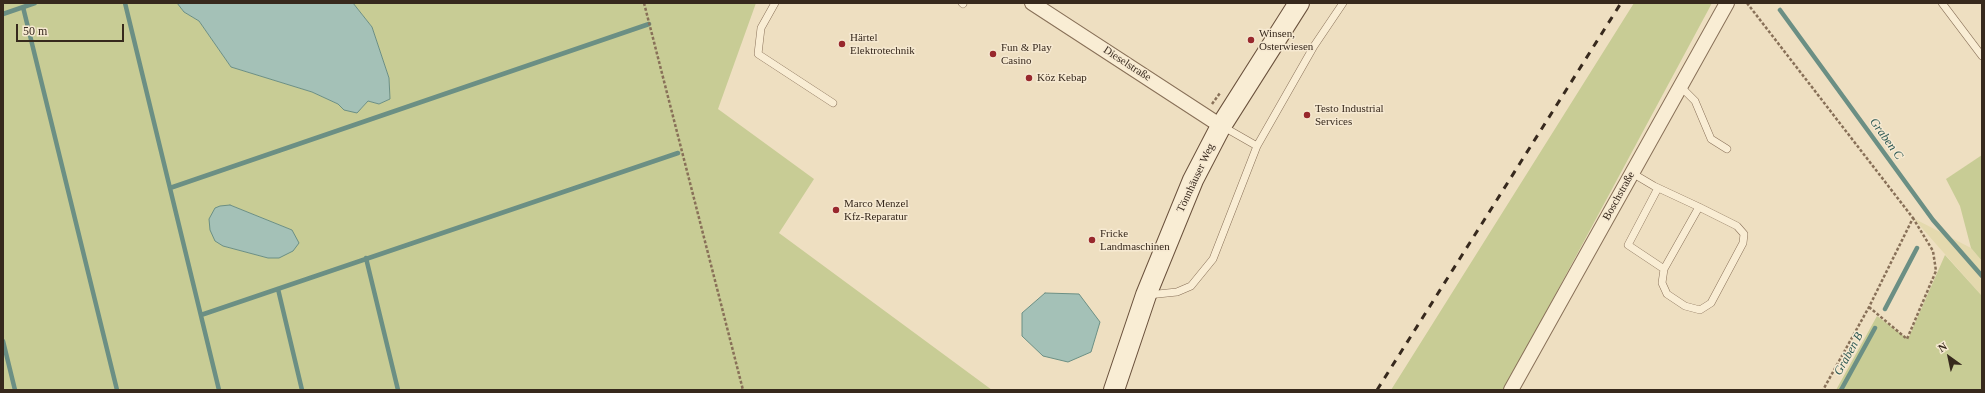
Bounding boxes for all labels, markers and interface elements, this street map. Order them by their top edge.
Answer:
scale bar [18,16,126,42]
text: 50 m [23,24,47,38]
place label: Winsen, Osterwiesen [1259,27,1313,53]
place label: Härtel Elektrotechnik [850,31,915,57]
marker: Winsen, Osterwiesen [1246,35,1256,45]
marker: Härtel Elektrotechnik [837,39,847,49]
place label: Fun & Play Casino [1001,41,1052,67]
street label: Dieselstraße [1101,44,1153,84]
marker: Fun & Play Casino [988,49,998,59]
place label: Köz Kebap [1037,71,1087,85]
marker: Köz Kebap [1024,73,1034,83]
place label: Testo Industrial Services [1315,102,1384,128]
marker: Testo Industrial Services [1302,110,1312,120]
water label: Graben C [1866,115,1906,163]
street label: Tönnhäuser Weg [1174,141,1218,215]
street label: Boschstraße [1600,169,1638,223]
place label: Marco Menzel Kfz-Reparatur [844,197,908,223]
marker: Marco Menzel Kfz-Reparatur [831,205,841,215]
place label: Fricke Landmaschinen [1100,227,1170,253]
marker: Fricke Landmaschinen [1087,235,1097,245]
water label: Graben B [1831,330,1867,378]
north arrow [1929,337,1969,377]
text: N [1936,340,1949,354]

